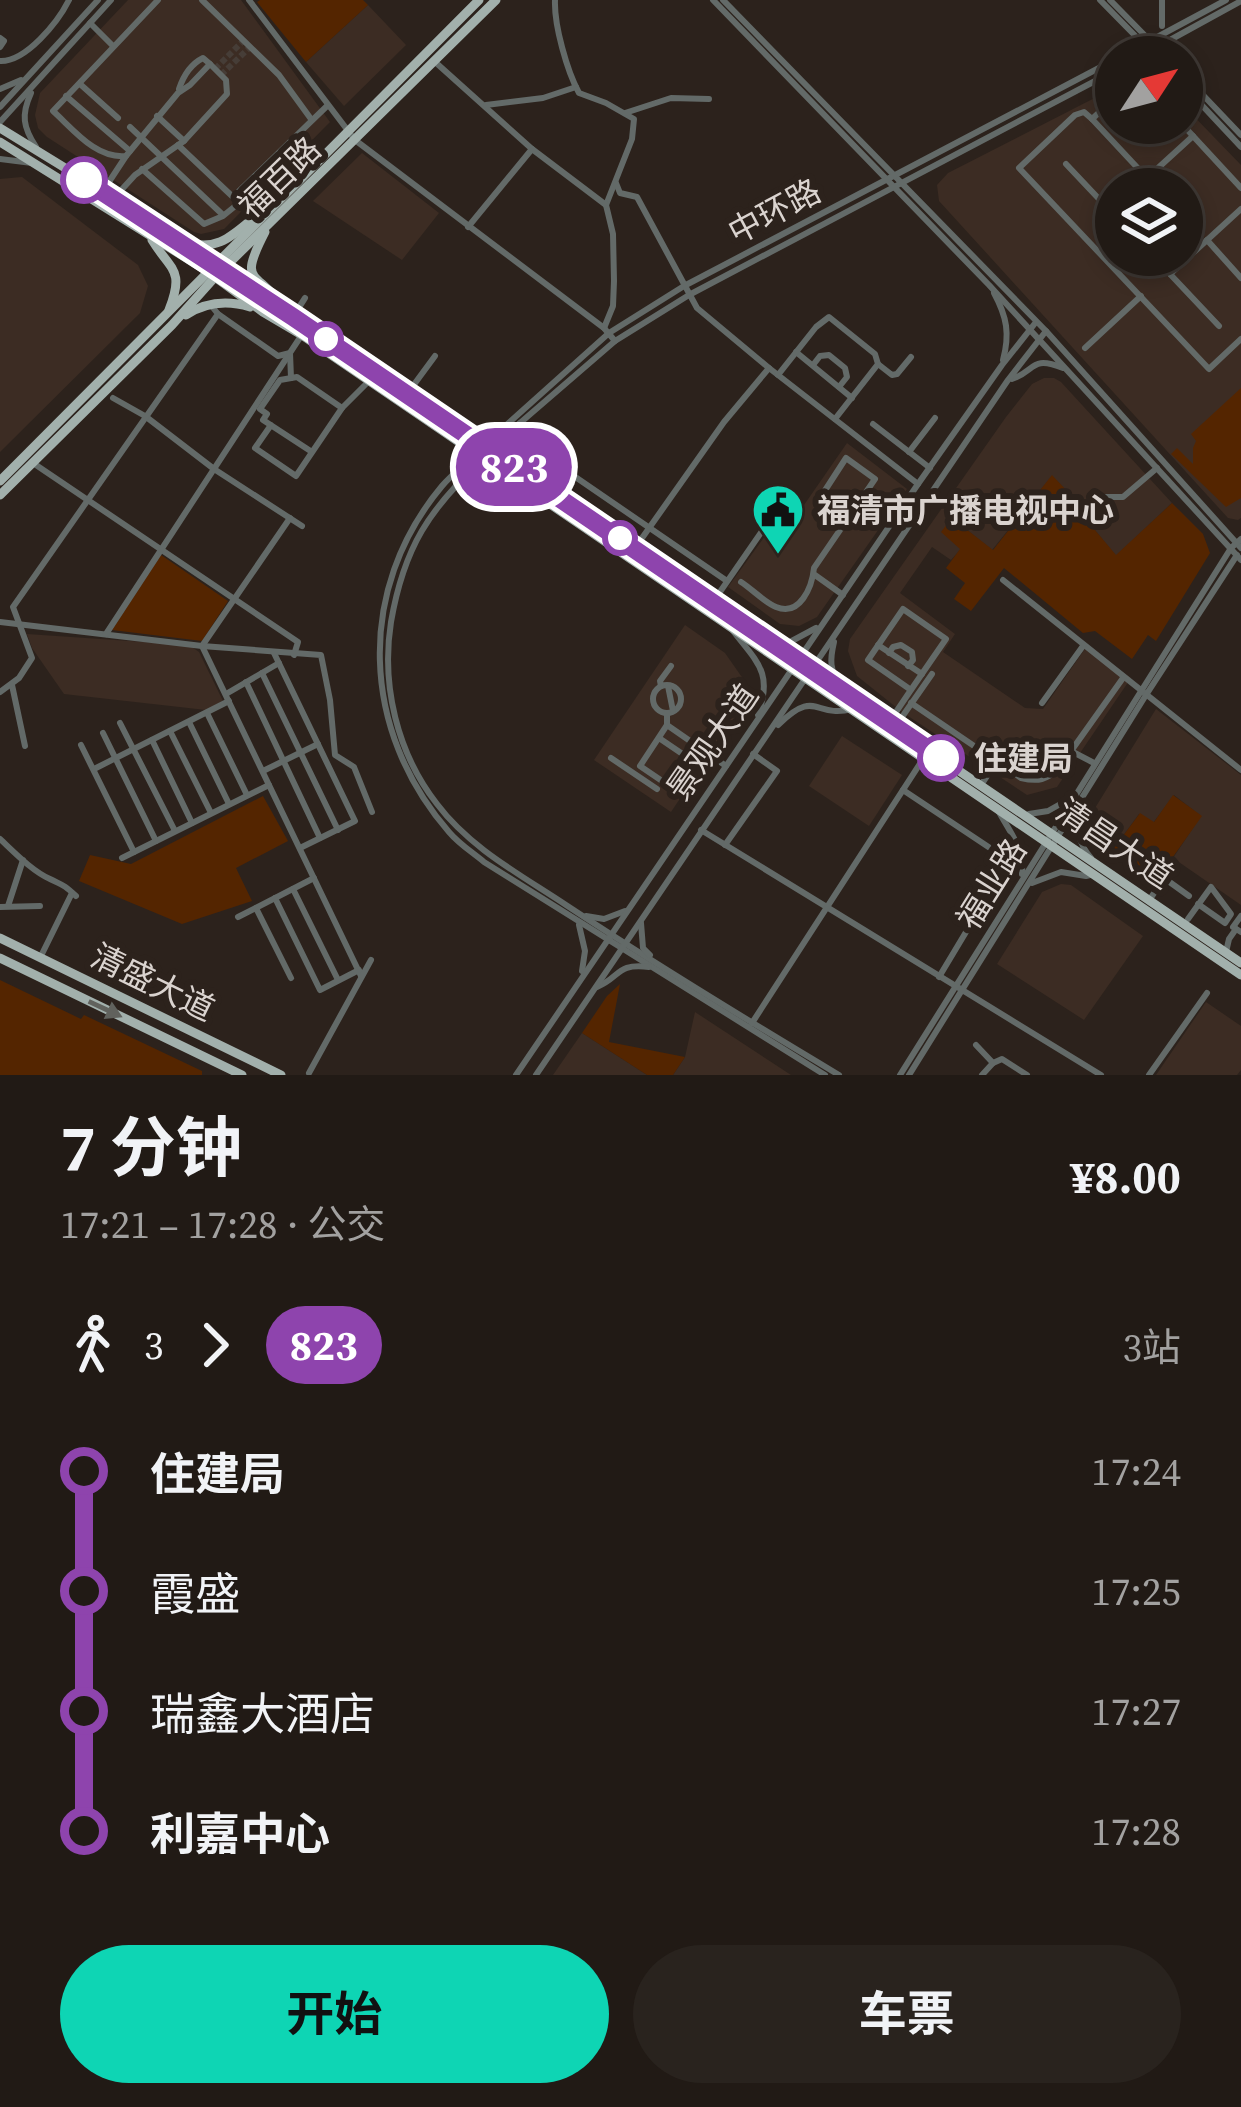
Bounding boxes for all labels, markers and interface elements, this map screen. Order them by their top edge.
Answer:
north arrow [1095,36,1203,144]
map controls [1095,36,1203,276]
street label: 福百路 [228,127,331,228]
unlabelled marker [62,158,106,202]
street label: 中环路 [720,168,829,255]
button: layers [1095,168,1203,276]
unlabelled marker [310,323,342,355]
line badge: 823 [445,428,583,506]
text: 823 [480,438,548,496]
public building icon: 福清市广播电视中心 [750,482,806,556]
place label: 福清市广播电视中心 [817,488,1114,533]
unlabelled marker [604,522,636,554]
street label: 景观大道 [656,675,769,809]
marker: 住建局 [919,736,963,780]
place label: 住建局 [974,736,1073,781]
street label: 清昌大道 [1047,788,1182,899]
street label: 福业路 [946,830,1037,938]
street label: 清盛大道 [84,933,222,1032]
one-way arrow [88,999,123,1019]
text: 7 分钟 [60,1103,242,1193]
text: ¥8.00 [1070,1146,1181,1208]
text: 17:21 – 17:28 · 公交 [60,1198,385,1251]
icon: walk [60,1312,126,1378]
icon: forward [182,1312,248,1378]
text: 823 [290,1316,358,1374]
text: 3 [144,1319,164,1372]
text: 3站 [1122,1321,1181,1374]
text: 住建局 [150,1443,285,1505]
text: 17:24 [1091,1445,1181,1498]
text: 霞盛 [150,1563,240,1625]
text: 17:25 [1091,1565,1181,1618]
text: 瑞鑫大酒店 [150,1683,375,1745]
text: 17:27 [1091,1685,1181,1738]
text: 利嘉中心 [150,1803,330,1865]
text: 17:28 [1091,1805,1181,1858]
button: 开始 [60,1945,609,2083]
button: 车票 [633,1945,1181,2083]

